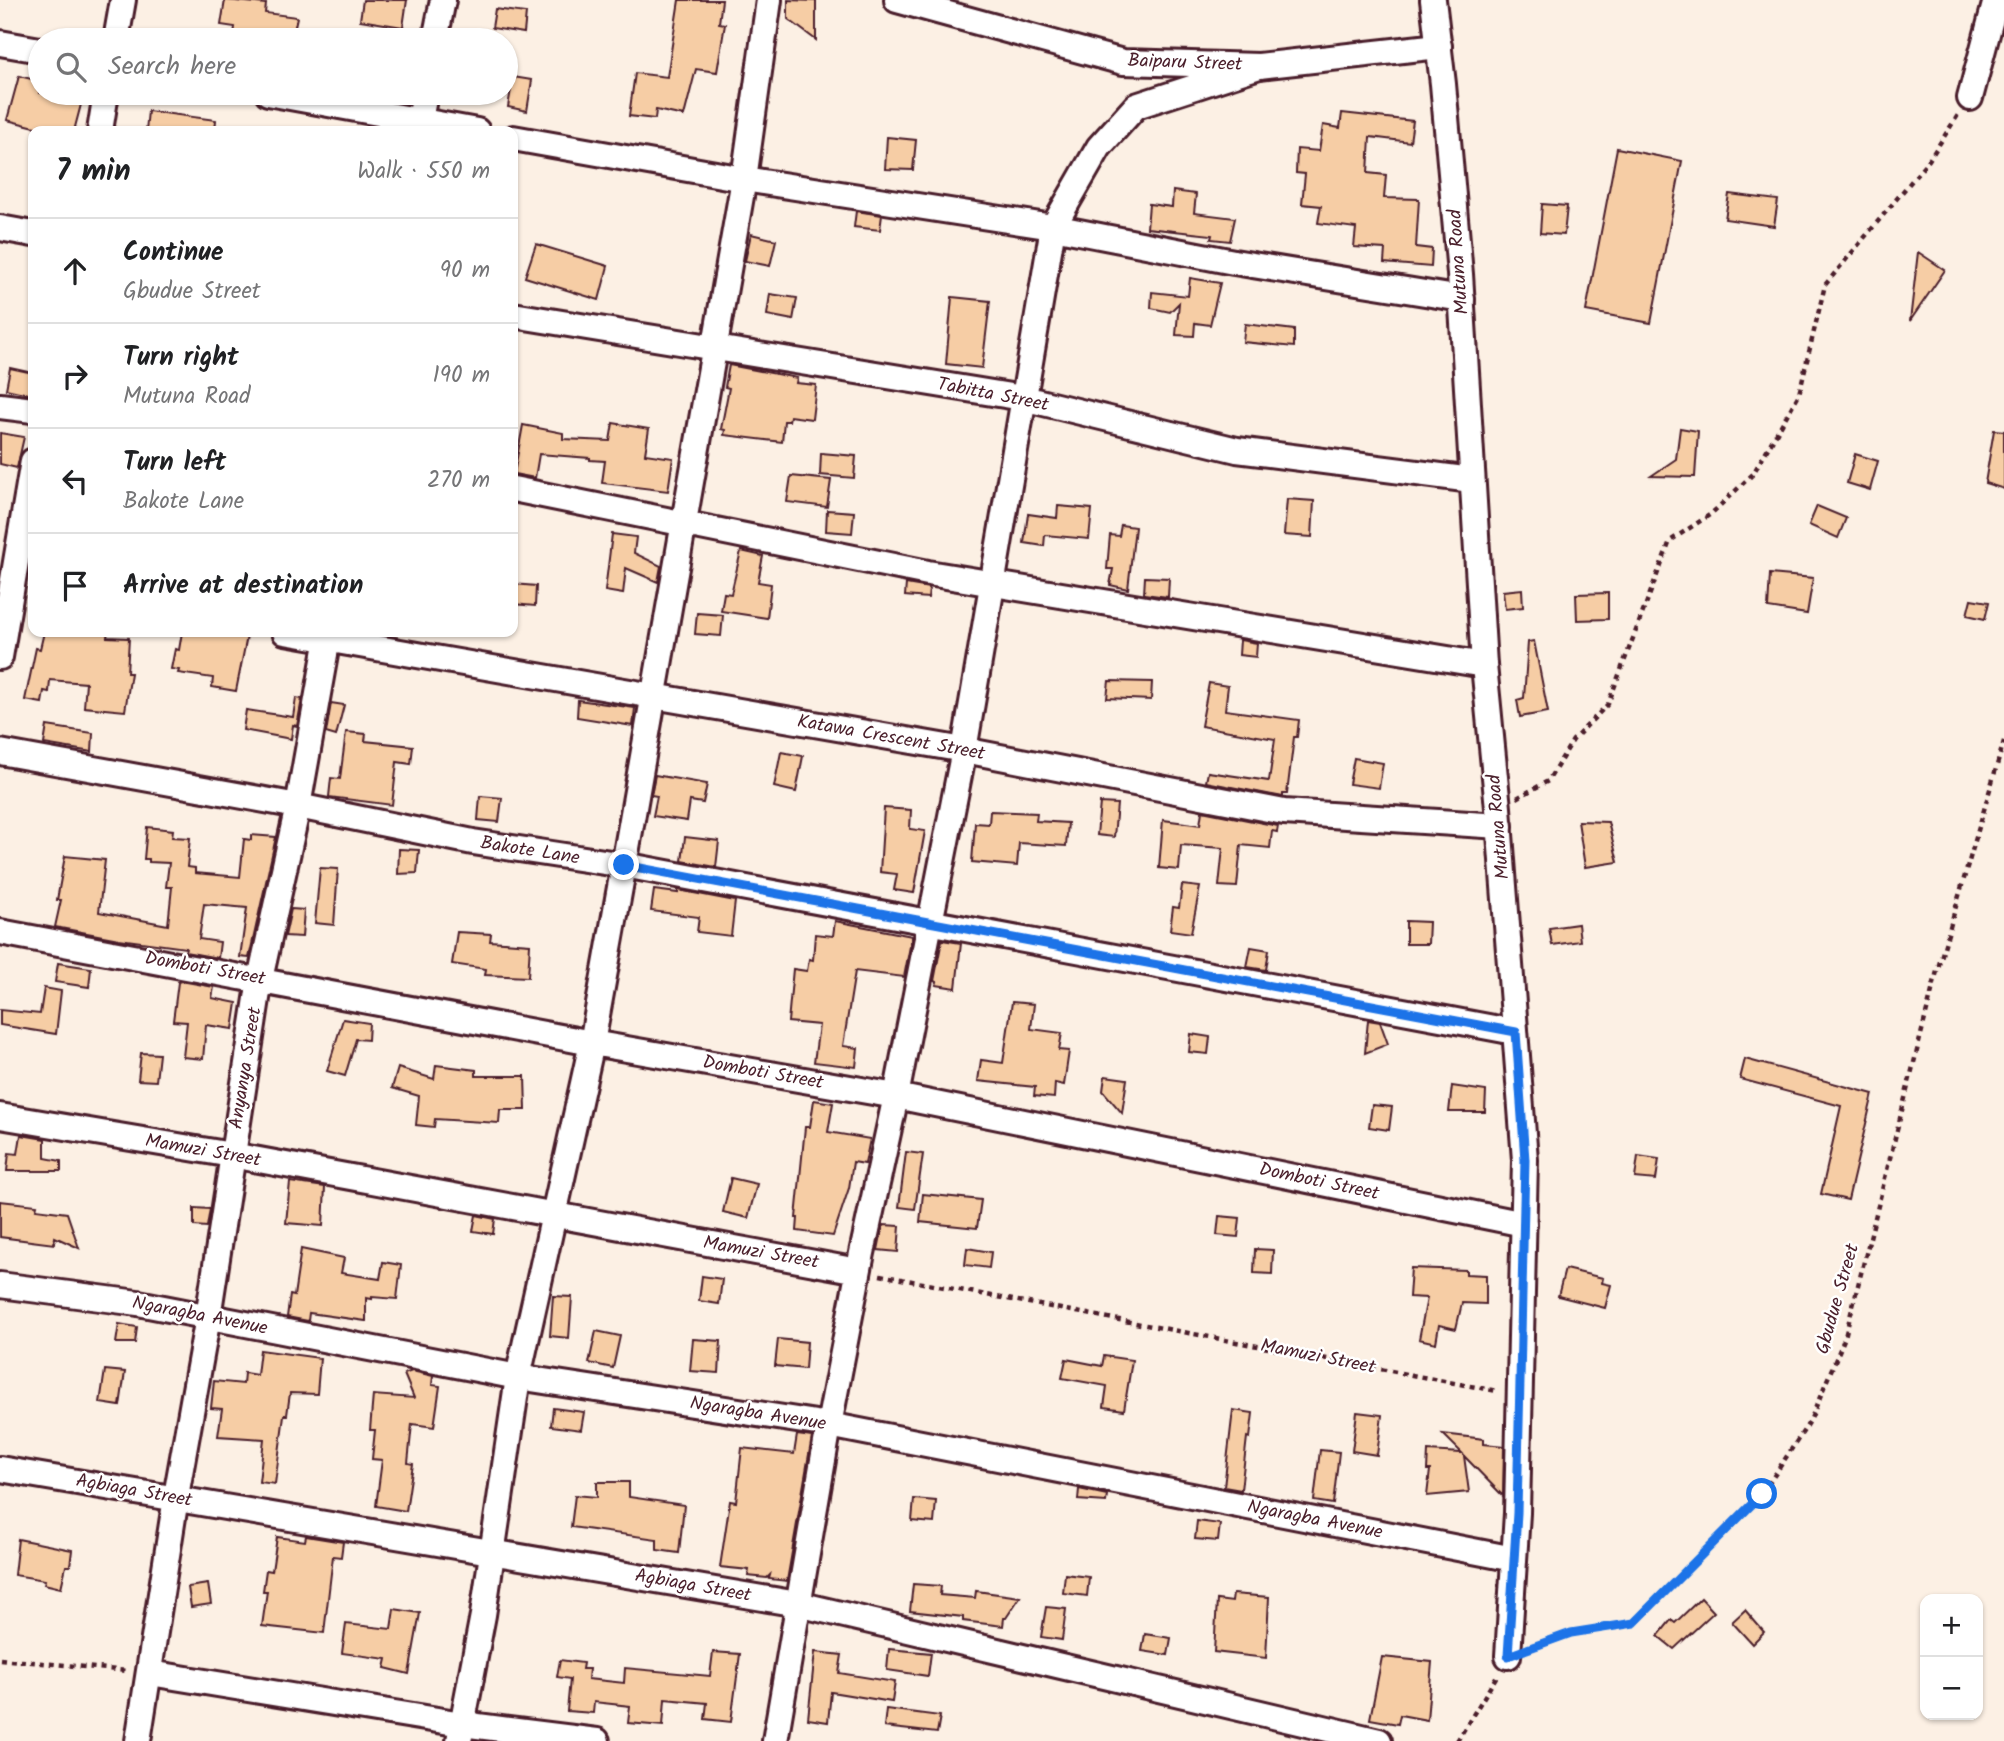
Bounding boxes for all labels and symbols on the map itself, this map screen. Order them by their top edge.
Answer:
street label: Baiparu Street [1127,46,1244,80]
street label: Mutuna Road [1440,208,1478,316]
street label: Tabitta Street [935,369,1052,421]
street label: Katawa Crescent Street [795,707,988,769]
street label: Mutuna Road [1479,773,1519,881]
street label: Bakote Lane [478,828,582,874]
route end [608,849,639,880]
street label: Domboti Street [142,944,268,994]
street label: Anyanya Street [222,1004,271,1131]
street label: Domboti Street [700,1048,826,1098]
street label: Mamuzi Street [143,1126,264,1176]
street label: Domboti Street [1256,1155,1383,1210]
street label: Mamuzi Street [701,1228,822,1278]
street label: Gbudue Street [1808,1240,1868,1358]
street label: Ngaragba Avenue [130,1288,271,1344]
street label: Mamuzi Street [1258,1331,1379,1383]
street label: Ngaragba Avenue [688,1388,829,1440]
street label: Agbiaga Street [73,1466,195,1516]
route start [1746,1478,1777,1509]
street label: Ngaragba Avenue [1245,1492,1386,1548]
street label: Agbiaga Street [632,1561,754,1611]

